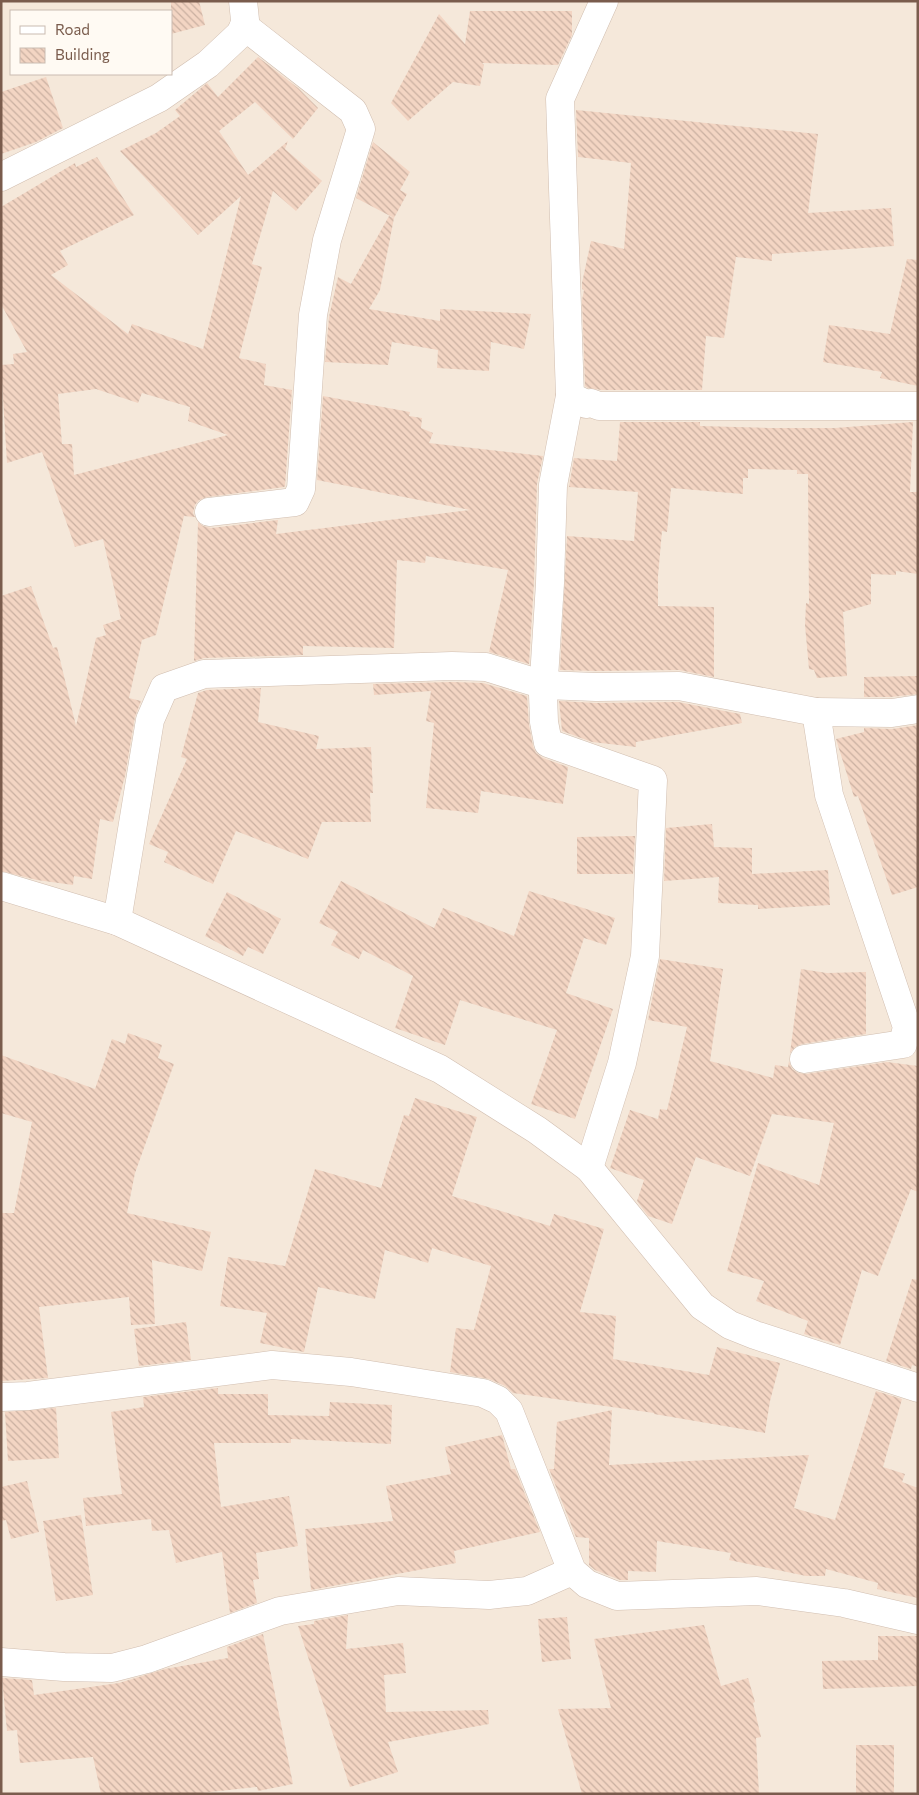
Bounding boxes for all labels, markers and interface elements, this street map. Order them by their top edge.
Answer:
legend [10,10,172,75]
text: Road [55,20,90,38]
text: Building [55,45,110,63]

